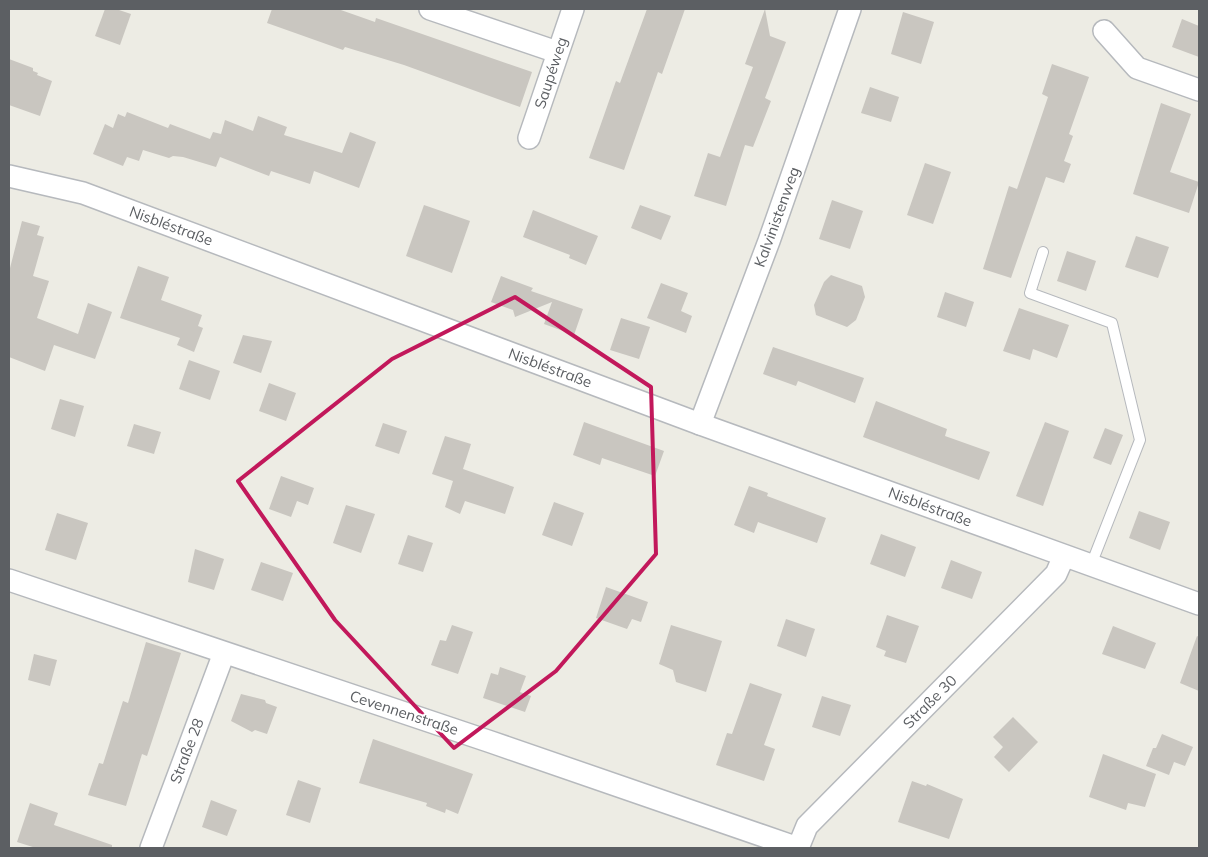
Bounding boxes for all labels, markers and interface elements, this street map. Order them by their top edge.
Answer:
street label: Saupéweg [530,35,571,111]
street label: Kalvinistenweg [750,164,804,270]
street label: Nisbléstraße [127,202,216,249]
street label: Nisbléstraße [506,344,595,391]
street label: Nisbléstraße [886,483,975,530]
street label: Straße 30 [899,671,961,733]
street label: Cevennenstraße [347,686,461,739]
street label: Straße 28 [165,715,208,786]

